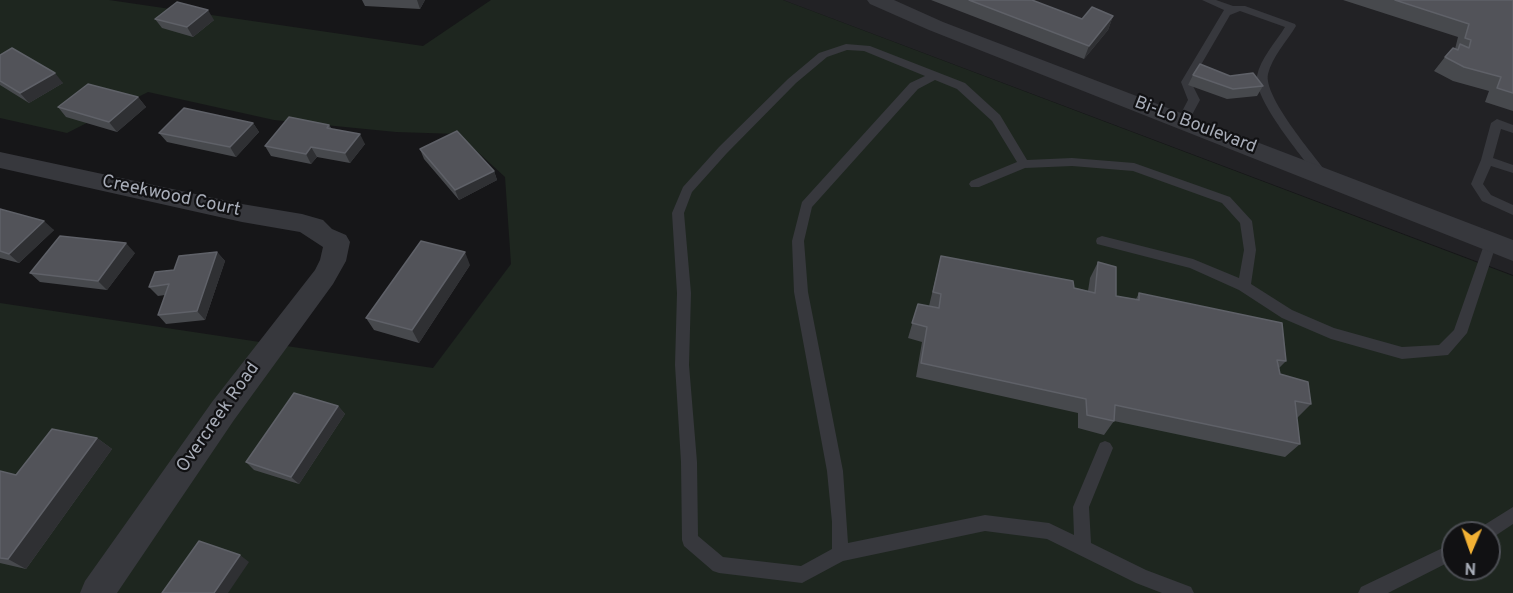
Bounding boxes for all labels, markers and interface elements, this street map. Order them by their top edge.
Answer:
street label: Bi-Lo Boulevard [1131,93,1259,159]
street label: Creekwood Court [100,172,242,222]
street label: Overcreek Road [173,359,265,477]
north arrow [1441,521,1501,581]
text: N [1464,557,1477,577]

